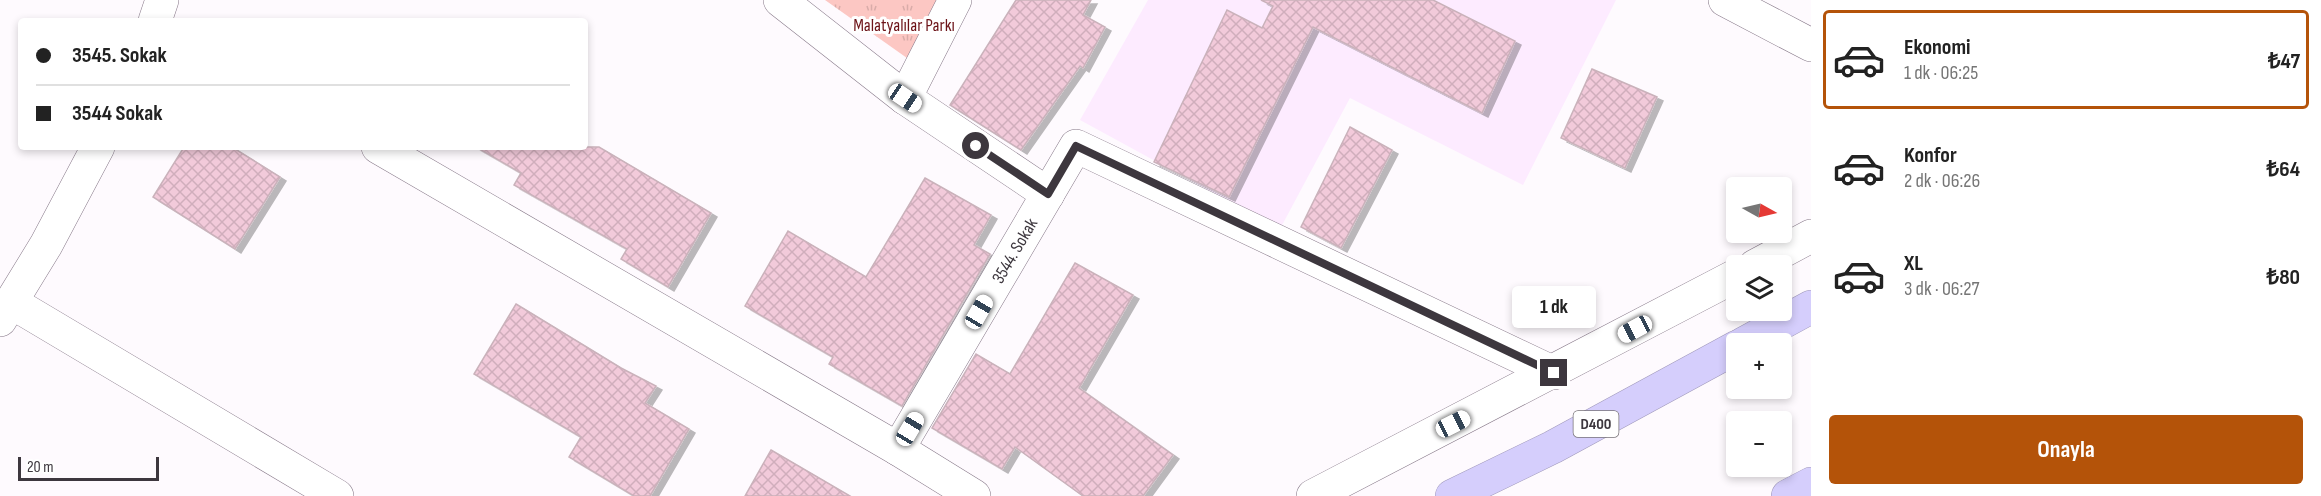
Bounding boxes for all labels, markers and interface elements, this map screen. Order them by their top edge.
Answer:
park label: Malatyalılar Parkı [853,15,955,36]
icon: car [1832,33,1886,87]
text: Ekonomi [1904,34,1970,61]
text: 3545. Sokak [72,42,167,69]
text: ₺47 [2268,48,2300,75]
text: 1 dk · 06:25 [1904,61,1978,85]
car [885,80,925,116]
text: 3544 Sokak [72,100,163,127]
route start [962,132,989,159]
icon: car [1832,141,1886,195]
text: Konfor [1904,142,1957,169]
text: ₺64 [2267,156,2300,183]
text: 2 dk · 06:26 [1904,169,1980,193]
north arrow [1726,177,1792,243]
map controls [1726,177,1792,477]
street label: 3544. Sokak [987,214,1042,287]
icon: car [1832,249,1886,303]
text: XL [1904,250,1923,277]
button: layers [1726,255,1792,321]
text: ₺80 [2267,264,2300,291]
text: 3 dk · 06:27 [1904,277,1980,301]
callout: 1 dk [1512,286,1596,328]
car [962,292,996,332]
text: 1 dk [1540,295,1568,319]
car [1615,313,1655,345]
button: + [1726,333,1792,399]
route end [1540,359,1567,386]
car [1433,408,1473,440]
car [893,409,927,449]
road number: D400 [1574,411,1618,437]
button: − [1726,411,1792,477]
button: Onayla [1829,415,2303,484]
scale bar [18,454,159,482]
text: 20 m [27,458,54,477]

